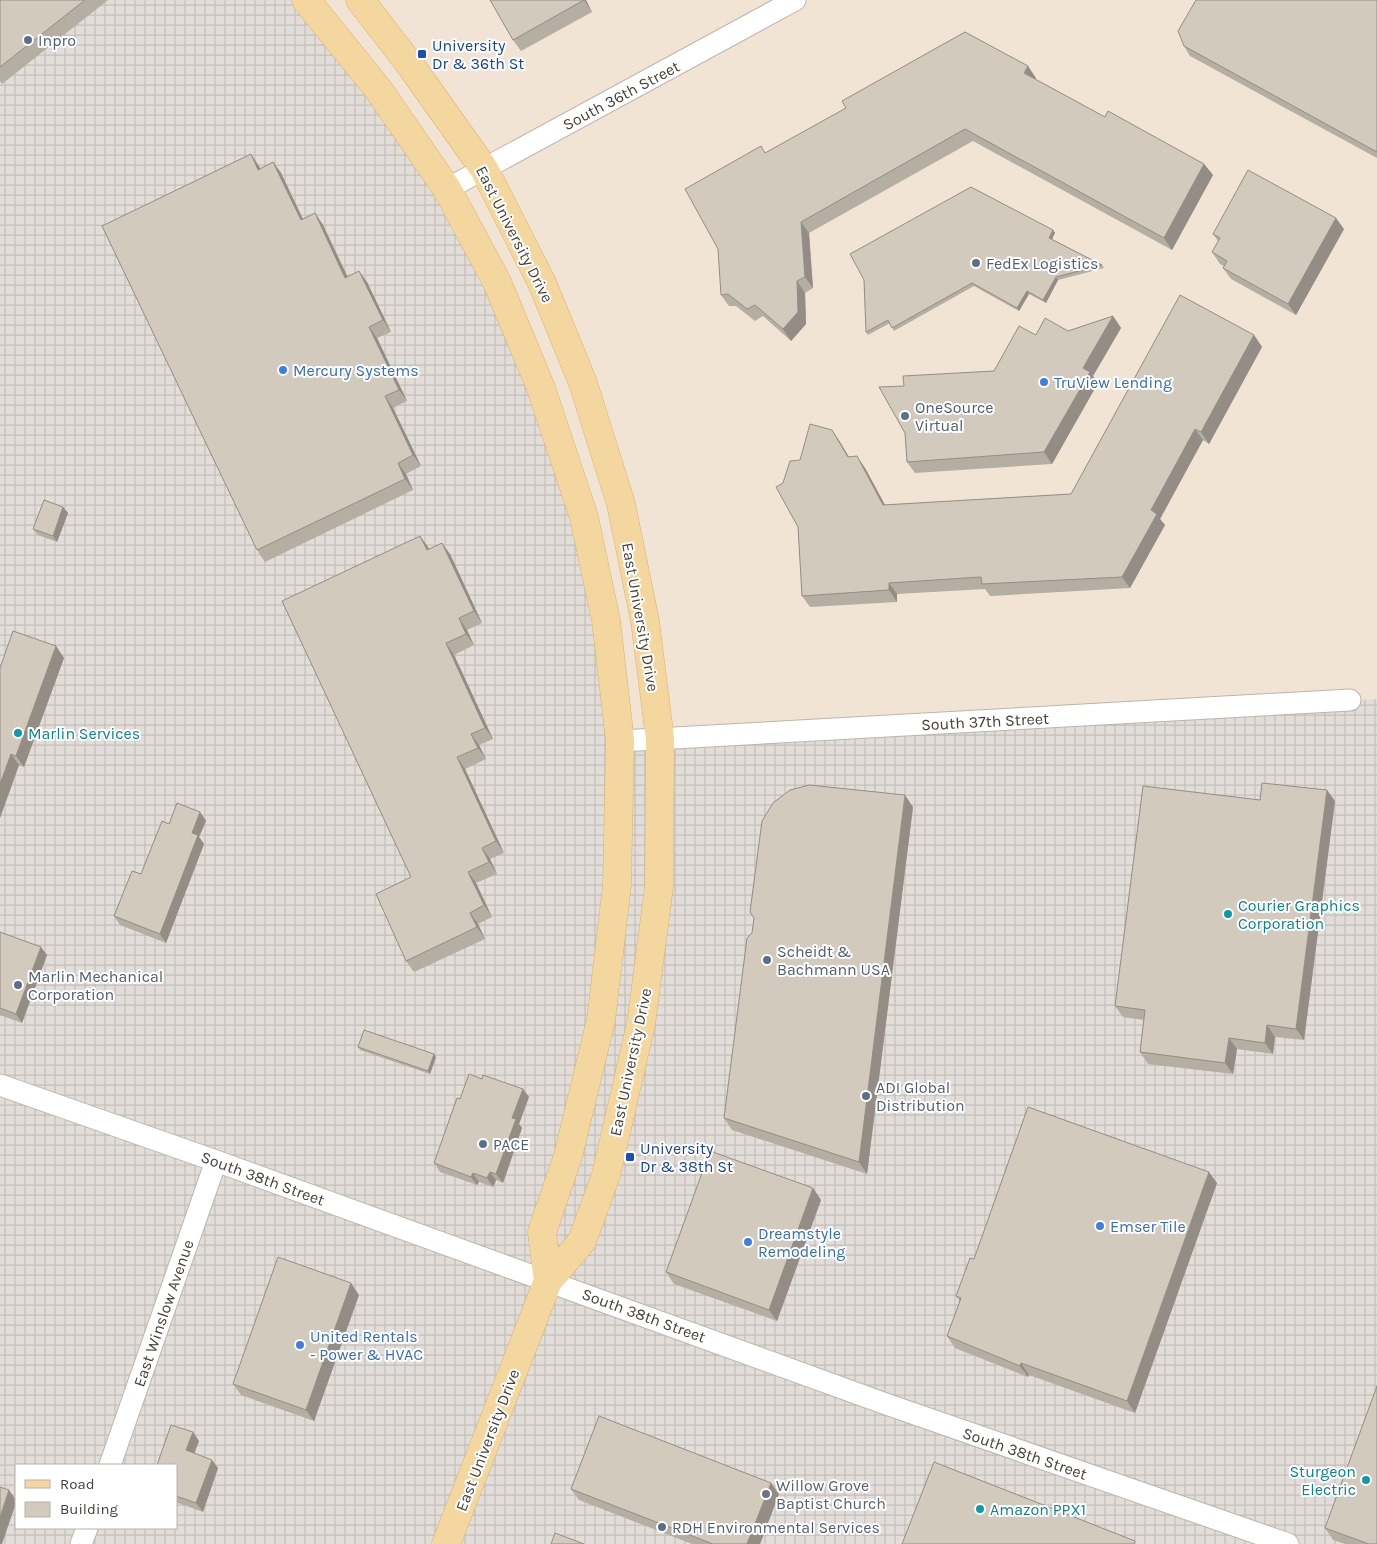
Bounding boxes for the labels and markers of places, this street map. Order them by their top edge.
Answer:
place label: Inpro [38,31,76,50]
marker: Inpro [22,34,34,46]
place label: University Dr & 36th St [432,36,524,73]
marker: University Dr & 36th St [416,48,428,60]
place label: FedEx Logistics [986,254,1099,273]
marker: FedEx Logistics [970,257,982,269]
place label: Mercury Systems [293,361,419,380]
marker: Mercury Systems [277,364,289,376]
place label: TruView Lending [1054,373,1172,392]
marker: TruView Lending [1038,376,1050,388]
place label: OneSource Virtual [915,398,994,435]
marker: OneSource Virtual [899,410,911,422]
place label: Marlin Services [28,724,140,743]
marker: Marlin Services [12,727,24,739]
place label: Courier Graphics Corporation [1238,896,1360,933]
marker: Courier Graphics Corporation [1222,908,1234,920]
place label: Scheidt & Bachmann USA [777,942,890,979]
marker: Scheidt & Bachmann USA [761,954,773,966]
place label: Marlin Mechanical Corporation [28,967,163,1004]
marker: Marlin Mechanical Corporation [12,979,24,991]
place label: ADI Global Distribution [876,1078,965,1115]
marker: ADI Global Distribution [860,1090,872,1102]
place label: PACE [493,1135,529,1154]
marker: PACE [477,1138,489,1150]
place label: University Dr & 38th St [640,1139,733,1176]
marker: University Dr & 38th St [624,1151,636,1163]
place label: Emser Tile [1110,1217,1186,1236]
marker: Emser Tile [1094,1220,1106,1232]
place label: Dreamstyle Remodeling [758,1224,845,1261]
marker: Dreamstyle Remodeling [742,1236,754,1248]
place label: United Rentals - Power & HVAC [310,1327,423,1364]
marker: United Rentals - Power & HVAC [294,1339,306,1351]
place label: Sturgeon Electric [1289,1462,1356,1499]
marker: Sturgeon Electric [1360,1474,1372,1486]
place label: Willow Grove Baptist Church [776,1476,886,1513]
marker: Willow Grove Baptist Church [760,1488,772,1500]
place label: Amazon PPX1 [990,1500,1086,1519]
marker: Amazon PPX1 [974,1503,986,1515]
place label: RDH Environmental Services [672,1518,880,1537]
marker: RDH Environmental Services [656,1521,668,1533]

